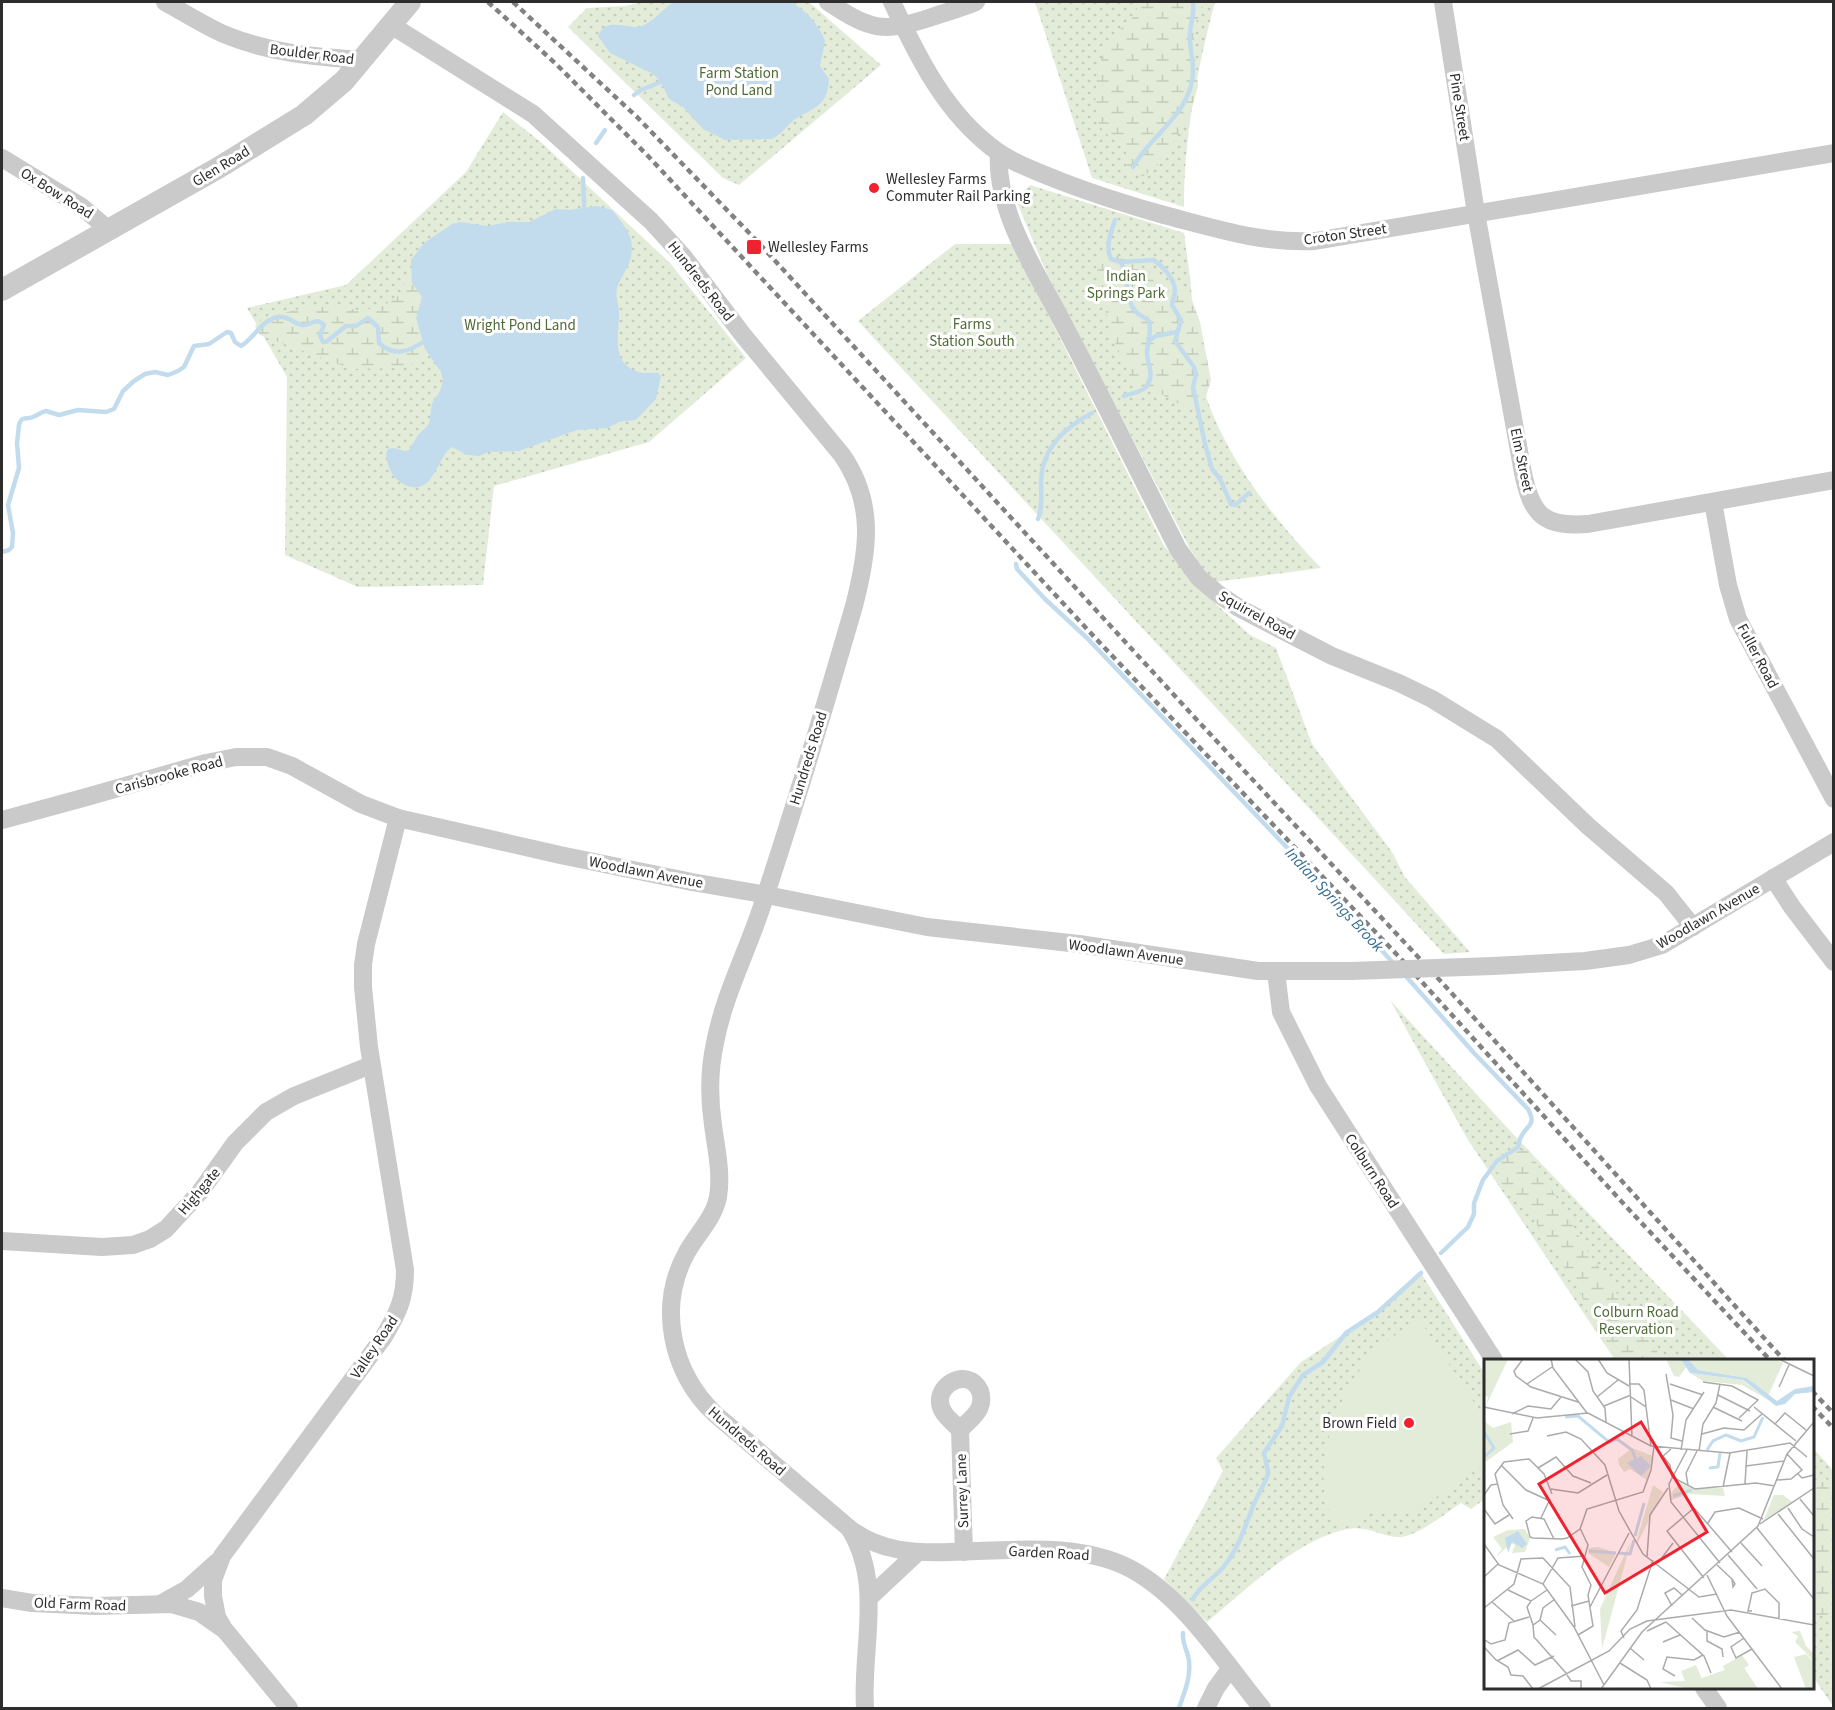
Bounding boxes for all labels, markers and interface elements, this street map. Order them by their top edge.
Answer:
street label: Boulder Road [268,39,355,70]
park label: Farm Station Pond Land [699,63,779,101]
street label: Pine Street [1444,72,1475,143]
street label: Glen Road [188,141,254,192]
street label: Ox Bow Road [16,163,97,224]
place label: Wellesley Farms Commuter Rail Parking [886,169,1031,207]
marker: Wellesley Farms Commuter Rail Parking [867,181,881,195]
street label: Croton Street [1302,218,1388,251]
street label: Hundreds Road [663,237,739,326]
place label: Wellesley Farms [768,237,868,258]
marker: Wellesley Farms [745,238,763,256]
park label: Indian Springs Park [1087,266,1166,304]
park label: Farms Station South [929,314,1015,352]
park label: Wright Pond Land [464,315,576,336]
street label: Elm Street [1505,426,1539,494]
street label: Squirrel Road [1215,586,1299,645]
street label: Fuller Road [1732,620,1783,692]
street label: Hundreds Road [784,709,833,807]
street label: Carisbrooke Road [113,751,225,800]
water label: Indian Springs Brook [1280,843,1389,957]
street label: Woodlawn Avenue [587,851,705,894]
street label: Woodlawn Avenue [1653,878,1764,955]
street label: Woodlawn Avenue [1067,934,1185,971]
street label: Colburn Road [1339,1130,1404,1213]
street label: Highgate [173,1163,225,1220]
park label: Colburn Road Reservation [1593,1302,1679,1340]
street label: Valley Road [345,1311,403,1383]
inset map [1484,1359,1814,1689]
street label: Hundreds Road [703,1402,790,1481]
place label: Brown Field [1322,1413,1397,1434]
marker: Brown Field [1402,1416,1416,1430]
street label: Surrey Lane [951,1453,974,1529]
street label: Garden Road [1008,1541,1090,1566]
street label: Old Farm Road [33,1592,127,1617]

